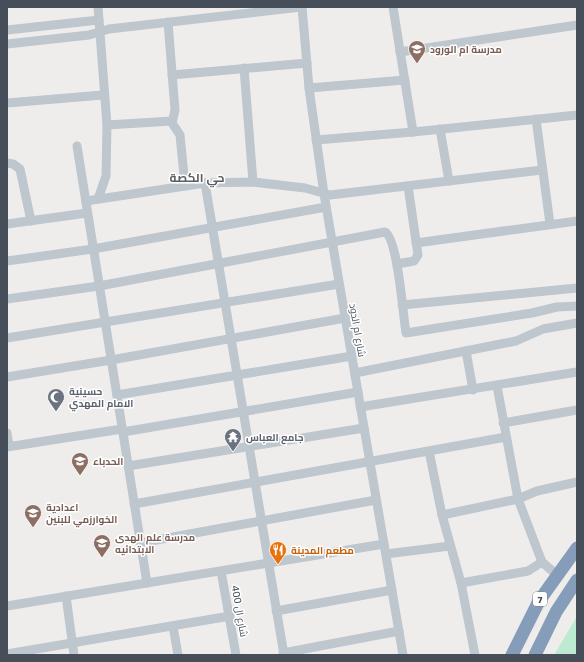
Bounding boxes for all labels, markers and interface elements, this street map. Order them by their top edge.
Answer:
school or university icon: مدرسة ام الورود [407,39,427,64]
place label: مدرسة ام الورود [430,43,502,57]
district label: حي الكصة [169,170,225,188]
street label: شارع ام الدود [345,302,369,358]
place label: حسينية الامام المهدي [69,385,133,412]
mosque icon: حسينية الامام المهدي [46,387,66,412]
temple icon: جامع العباس [223,427,243,452]
place label: جامع العباس [246,431,304,445]
school or university icon: الحدباء [70,451,90,476]
place label: الحدباء [93,455,123,468]
place label: اعدادية الخوارزمي للبنين [46,501,117,528]
school or university icon: اعدادية الخوارزمي للبنين [23,503,43,528]
place label: مدرسة علم الهدى الابتدائيه [115,531,195,556]
school or university icon: مدرسة علم الهدى الابتدائيه [92,533,112,558]
restaurant icon: مطعم المدينة [268,540,288,565]
place label: مطعم المدينة [291,544,354,558]
street label: شارع ال 400 [229,584,250,638]
road number: 7 [533,592,547,606]

